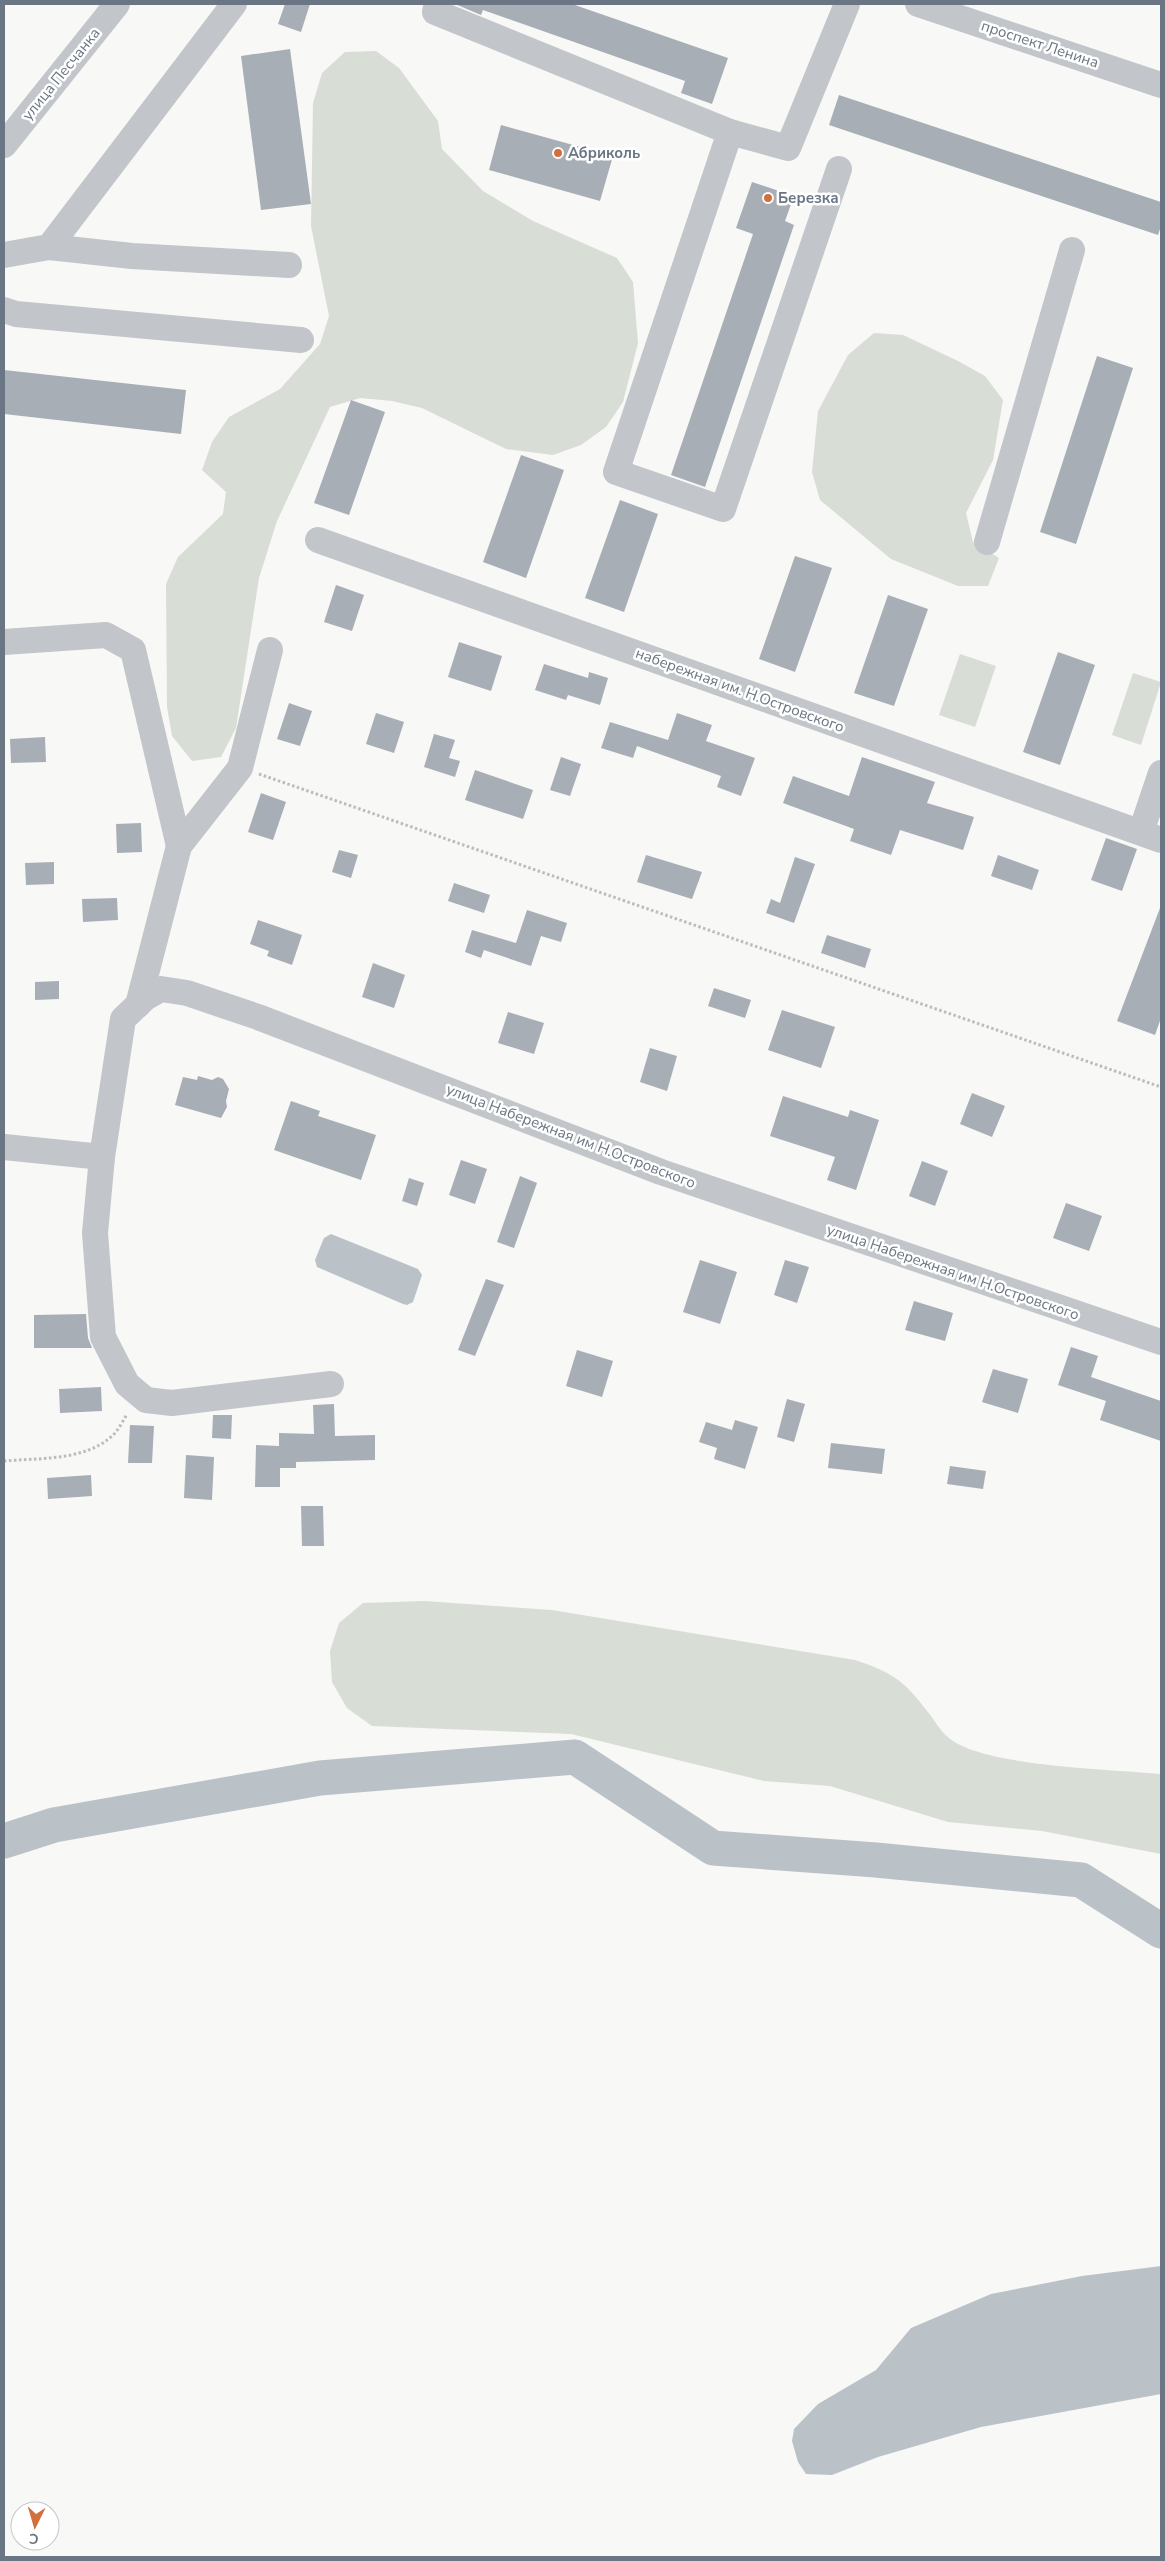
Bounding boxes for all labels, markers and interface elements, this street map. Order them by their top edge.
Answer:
street label: проспект Ленина [979,16,1101,72]
street label: улица Песчанка [18,24,104,124]
place label: Абриколь [568,143,640,163]
marker: Абриколь [552,147,564,159]
place label: Березка [778,188,839,208]
marker: Березка [762,192,774,204]
street label: набережная им. Н.Островского [633,643,847,737]
street label: улица Набережная им Н.Островского [443,1079,699,1193]
street label: улица Набережная им Н.Островского [824,1219,1082,1325]
north arrow [10,2501,60,2551]
text: С [28,2529,39,2548]

